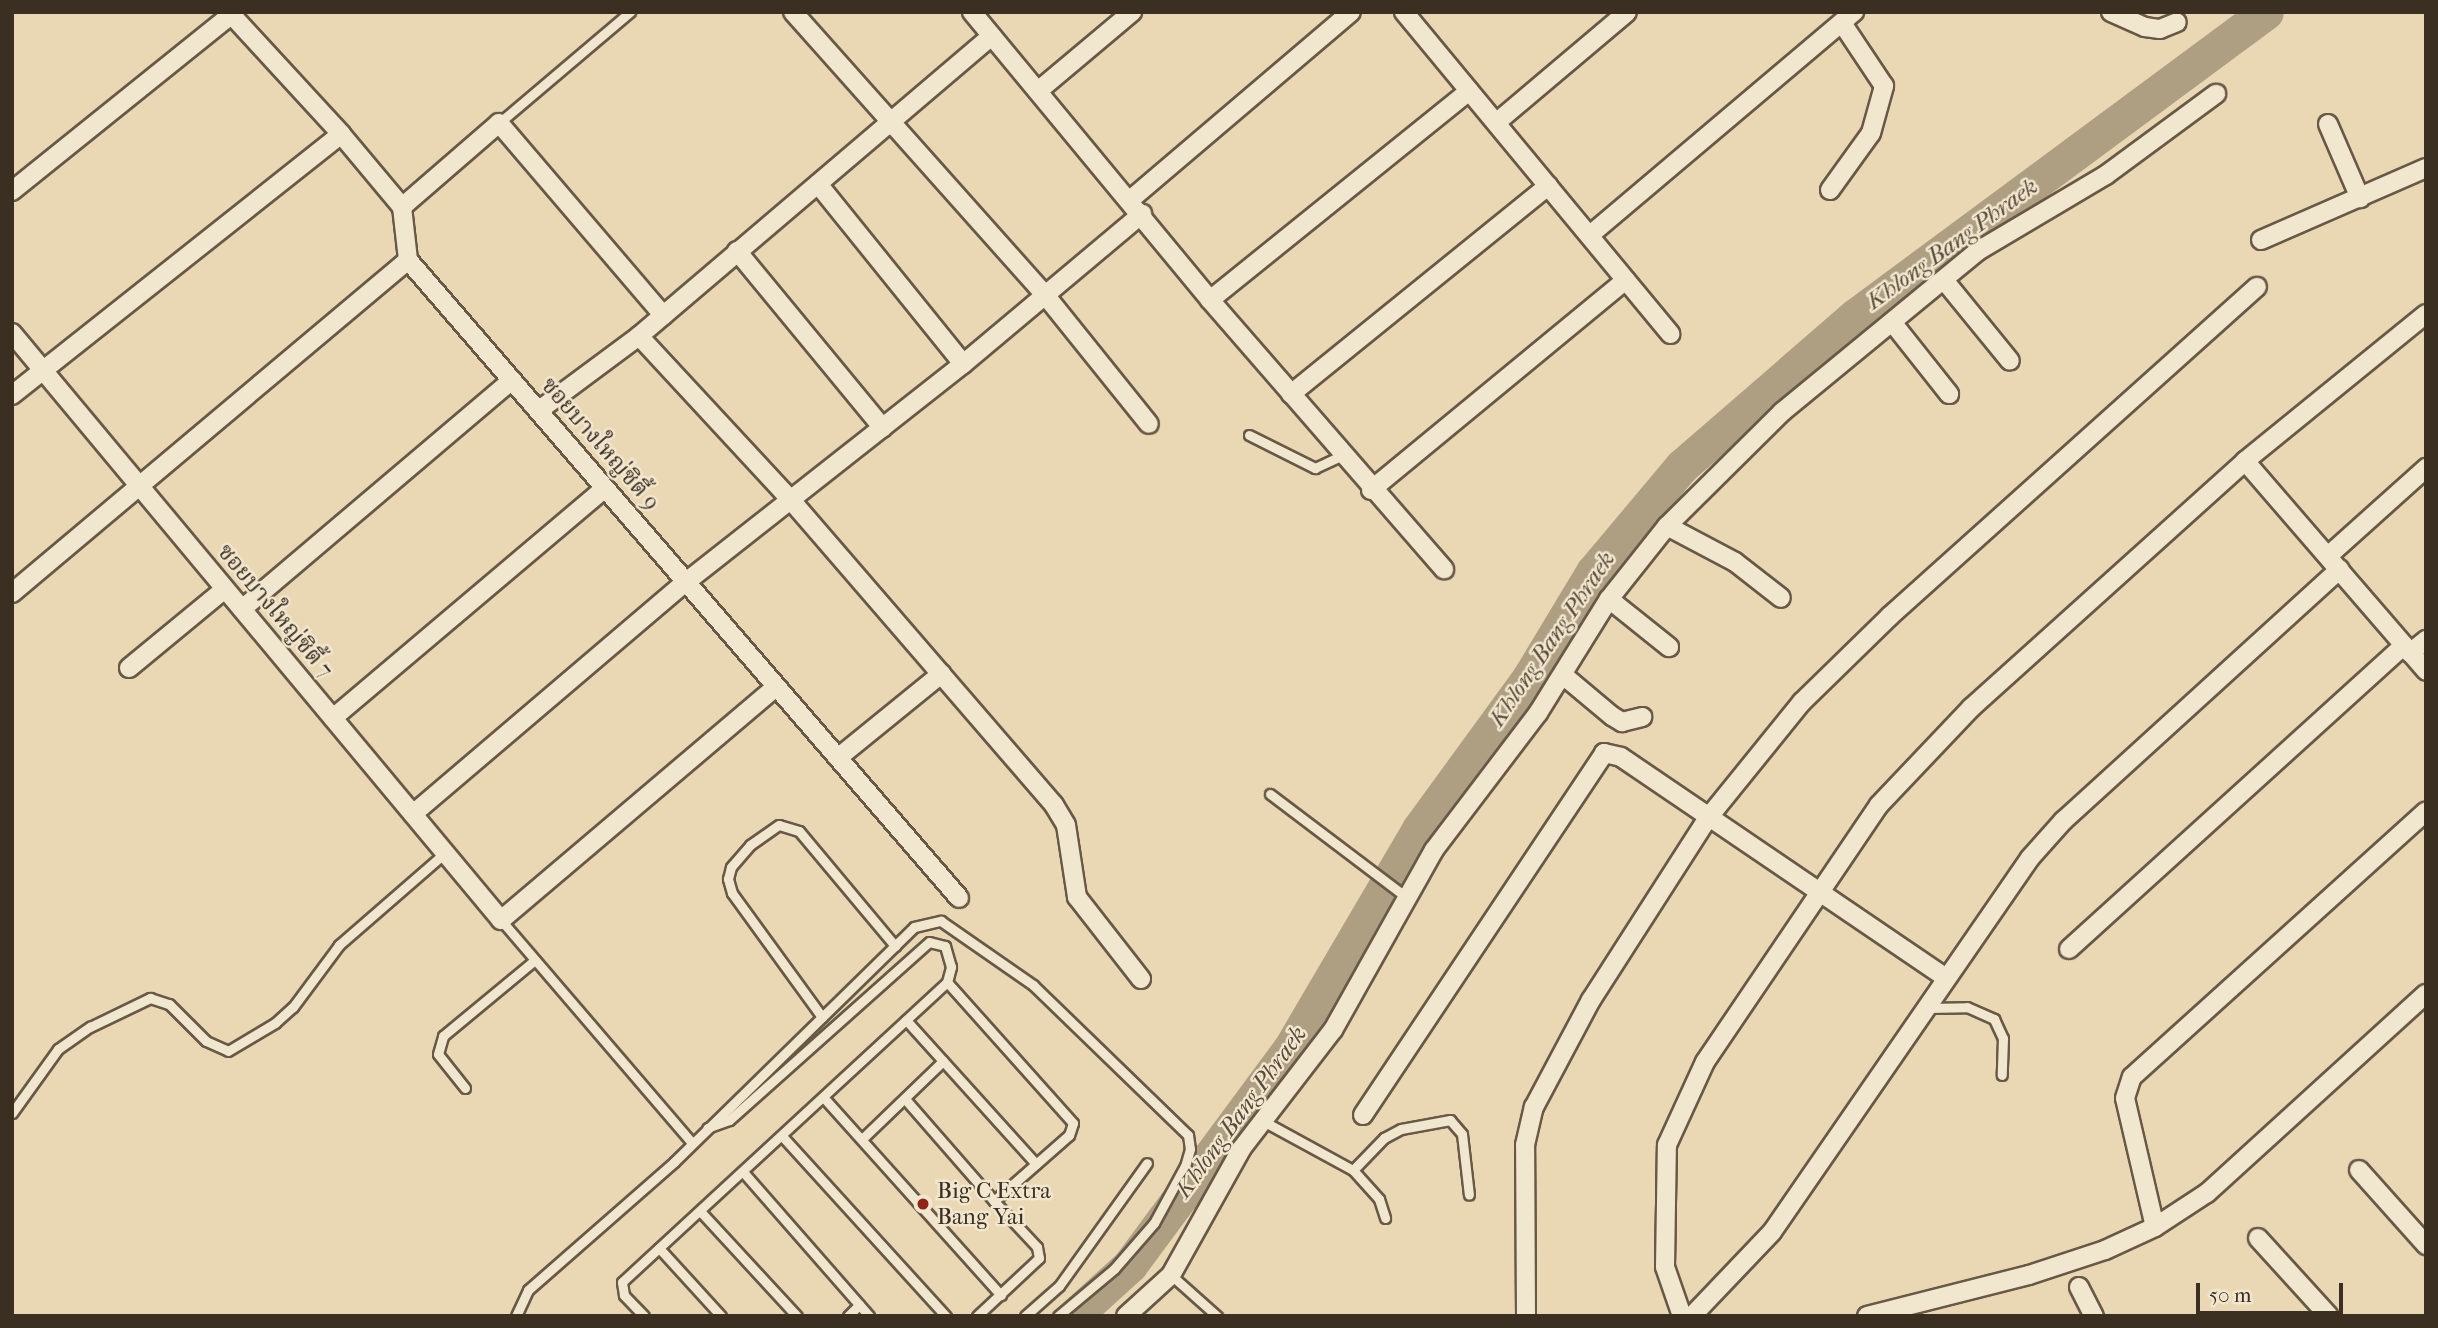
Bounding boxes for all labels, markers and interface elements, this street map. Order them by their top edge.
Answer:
water label: Khlong Bang Phraek [1861,172,2043,316]
street label: ซอยบางใหญ่ซิตี้ 9 [535,372,665,516]
street label: ซอยบางใหญ่ซิตี้ 7 [211,539,339,683]
water label: Khlong Bang Phraek [1483,546,1621,732]
water label: Khlong Bang Phraek [1169,1021,1313,1203]
place label: Big C Extra Bang Yai [937,1177,1051,1231]
marker: Big C Extra Bang Yai [915,1196,931,1212]
scale bar [2200,1268,2347,1312]
text: 50 m [2209,1283,2252,1307]

